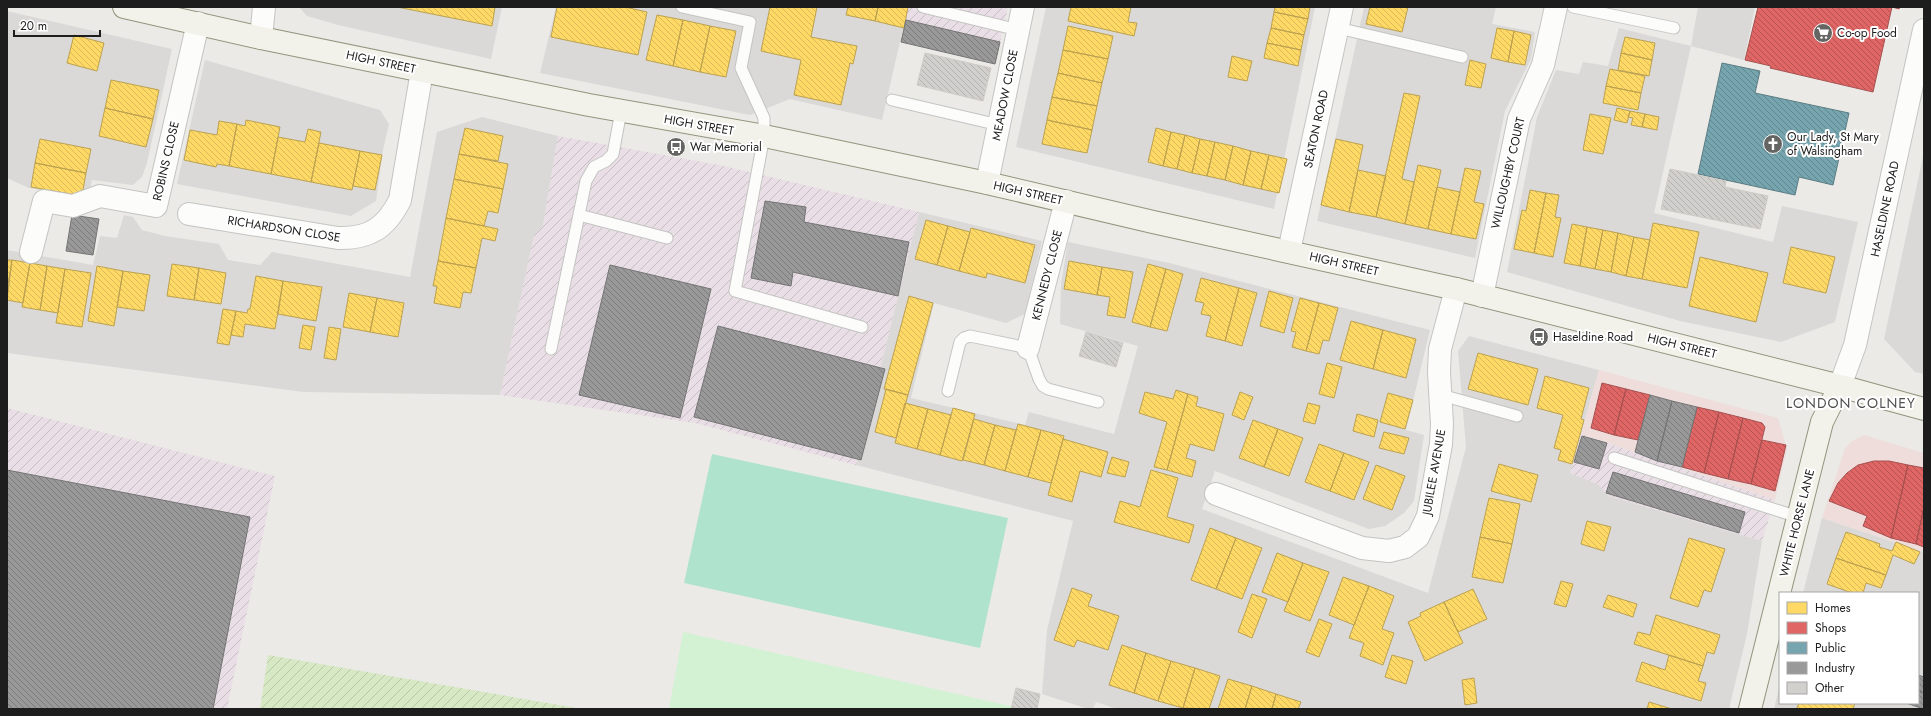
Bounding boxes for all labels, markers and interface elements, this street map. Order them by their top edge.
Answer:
scale bar [14,12,100,38]
text: 20 m [20,17,47,35]
supermarket icon: Co-op Food [1812,22,1834,44]
place label: Co-op Food [1837,24,1897,42]
street label: HIGH STREET [345,46,418,78]
street label: MEADOW CLOSE [987,48,1023,142]
street label: SEATON ROAD [1299,88,1333,170]
street label: HIGH STREET [663,110,736,140]
street label: WILLOUGHBY COURT [1486,115,1530,231]
street label: ROBINS CLOSE [148,119,184,203]
place label: Our Lady, St Mary of Walsingham [1787,128,1879,160]
church icon: Our Lady, St Mary of Walsingham [1762,133,1784,155]
bus stop icon: War Memorial [665,136,687,158]
place label: War Memorial [690,138,762,156]
street label: HASELDINE ROAD [1866,159,1904,259]
street label: HIGH STREET [992,176,1065,210]
street label: RICHARDSON CLOSE [226,211,342,247]
street label: KENNEDY CLOSE [1027,228,1067,322]
street label: HIGH STREET [1308,247,1381,281]
bus stop icon: Haseldine Road [1528,326,1550,348]
place label: Haseldine Road [1553,328,1633,346]
street label: HIGH STREET [1646,329,1719,363]
district label: LONDON COLNEY [1786,393,1916,413]
street label: JUBILEE AVENUE [1417,428,1450,518]
street label: WHITE HORSE LANE [1775,467,1819,579]
legend [1779,592,1919,704]
text: Homes [1815,599,1851,617]
text: Shops [1815,619,1846,637]
text: Public [1815,639,1846,657]
text: Industry [1815,659,1856,677]
text: Other [1815,679,1845,697]

